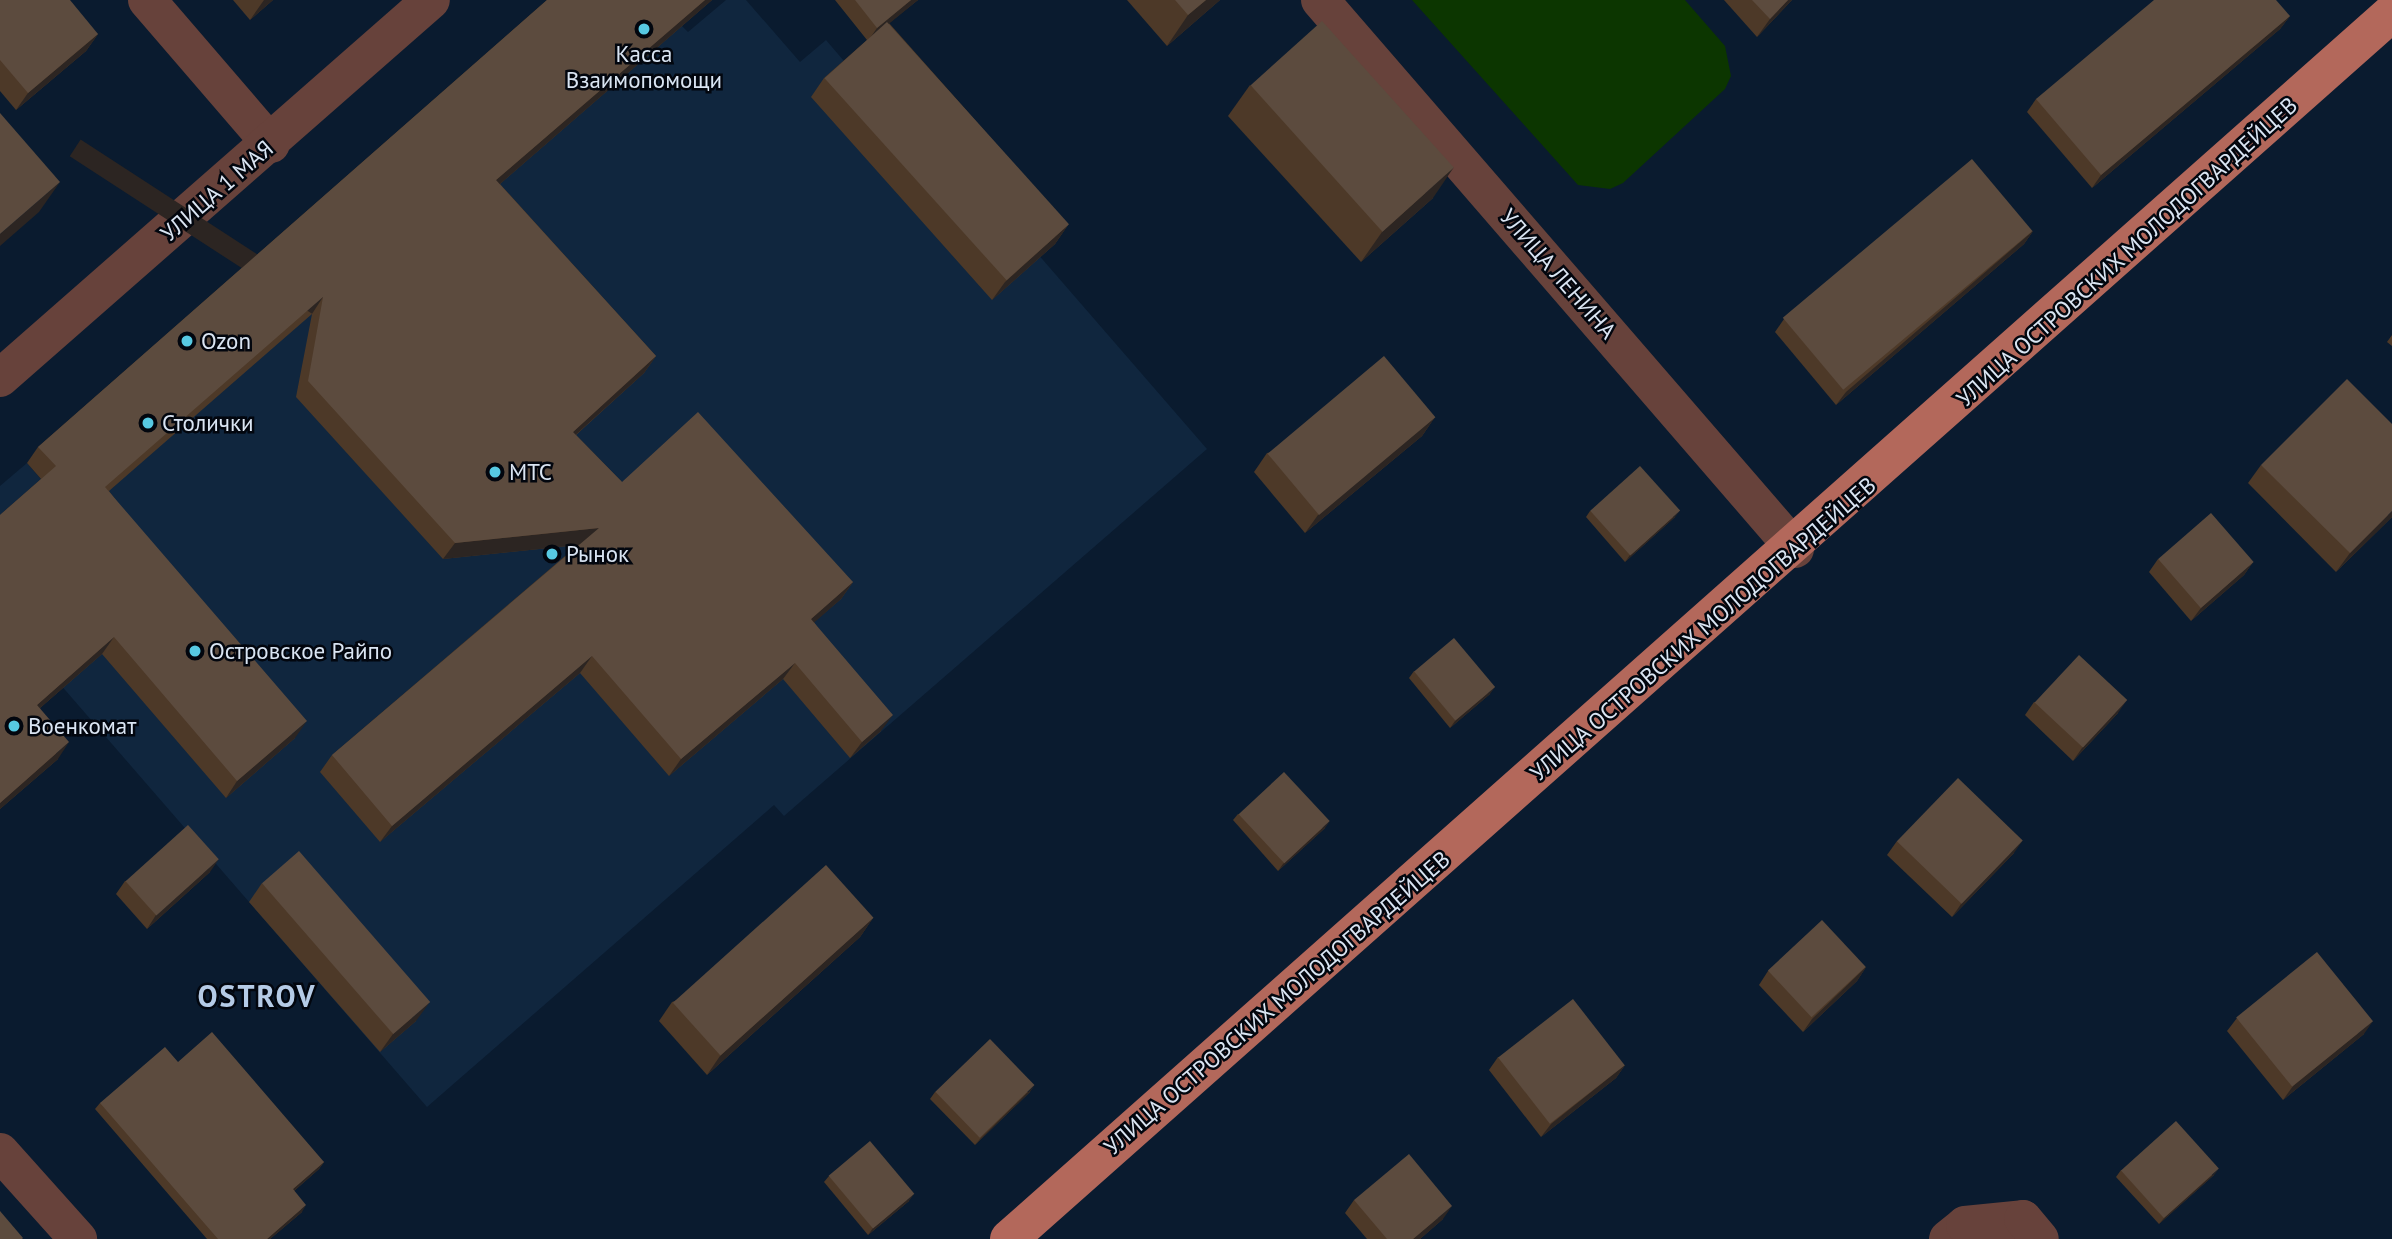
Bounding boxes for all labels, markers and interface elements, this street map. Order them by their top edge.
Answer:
marker: Касса Взаимопомощи [636,21,652,37]
place label: Касса Взаимопомощи [566,40,722,94]
street label: УЛИЦА ОСТРОВСКИХ МОЛОДОГВАРДЕЙЦЕВ [1950,91,2304,413]
street label: УЛИЦА 1 МАЯ [155,134,279,248]
street label: УЛИЦА ЛЕНИНА [1494,203,1622,345]
place label: Ozon [201,327,251,355]
marker: Ozon [179,333,195,349]
place label: Столички [162,409,254,437]
marker: Столички [140,415,156,431]
place label: МТС [509,458,552,486]
marker: МТС [487,464,503,480]
street label: УЛИЦА ОСТРОВСКИХ МОЛОДОГВАРДЕЙЦЕВ [1524,471,1882,787]
place label: Рынок [566,540,629,568]
marker: Рынок [544,546,560,562]
place label: Островское Райпо [209,637,392,665]
marker: Островское Райпо [187,643,203,659]
place label: Военкомат [28,712,136,740]
marker: Военкомат [6,718,22,734]
street label: УЛИЦА ОСТРОВСКИХ МОЛОДОГВАРДЕЙЦЕВ [1098,845,1456,1161]
district label: OSTROV [198,978,316,1014]

